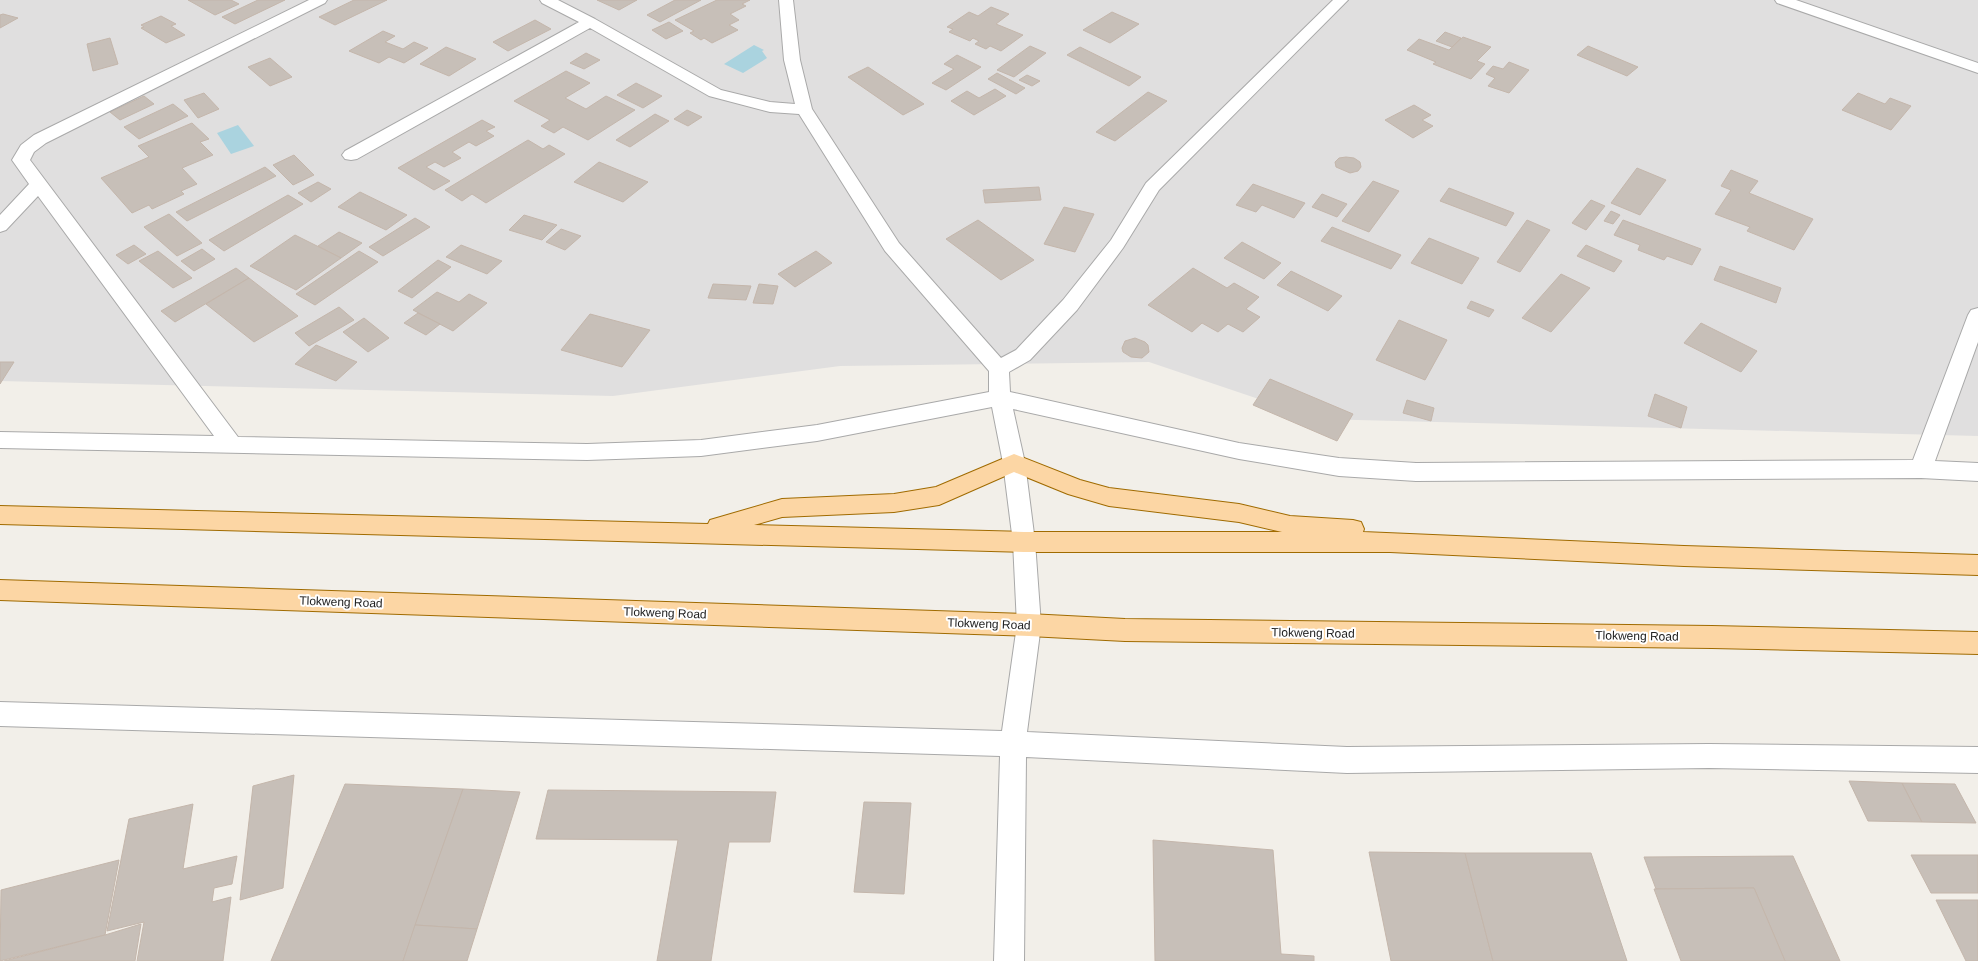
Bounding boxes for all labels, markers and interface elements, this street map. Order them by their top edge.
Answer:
street label: Tlokweng Road [299,594,383,610]
street label: Tlokweng Road [623,605,707,621]
street label: Tlokweng Road [947,616,1031,632]
street label: Tlokweng Road [1271,625,1355,641]
street label: Tlokweng Road [1595,628,1679,644]

